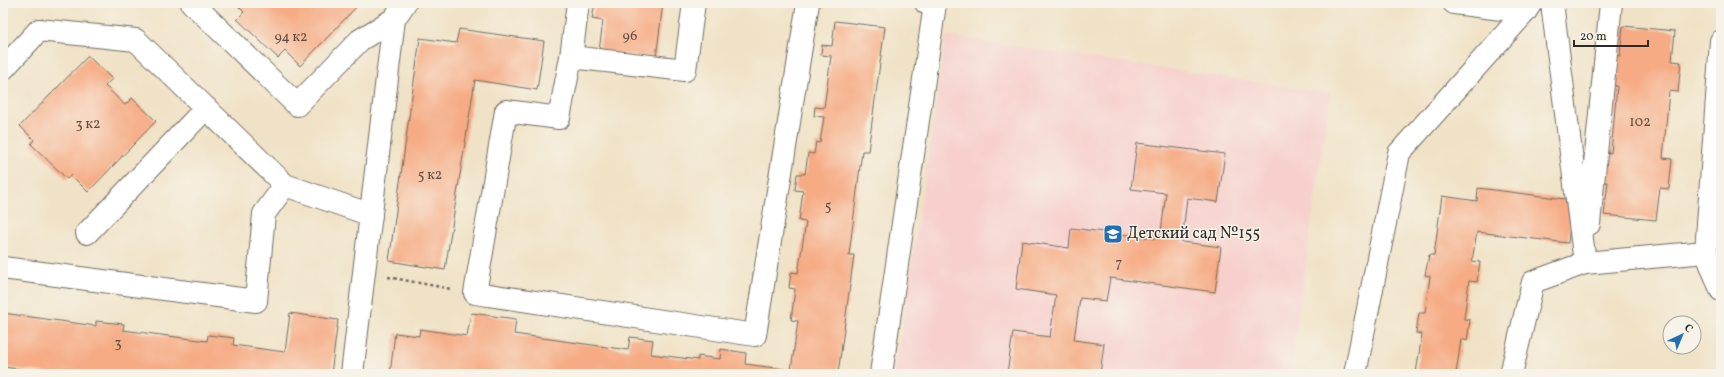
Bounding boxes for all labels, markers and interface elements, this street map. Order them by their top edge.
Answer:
scale bar [1574,22,1648,48]
house number: 96 [623,27,637,46]
house number: 94 к2 [274,28,308,47]
text: 20 m [1580,29,1607,45]
house number: 102 [1629,113,1651,132]
house number: 3 к2 [76,115,100,134]
house number: 5 к2 [418,166,442,185]
house number: 5 [825,197,831,216]
school or university icon: Детский сад №155 [1102,223,1124,245]
place label: Детский сад №155 [1127,223,1260,245]
house number: 7 [1116,254,1123,273]
north arrow [1662,315,1702,355]
text: С [1680,321,1696,337]
house number: 3 [114,334,122,353]

